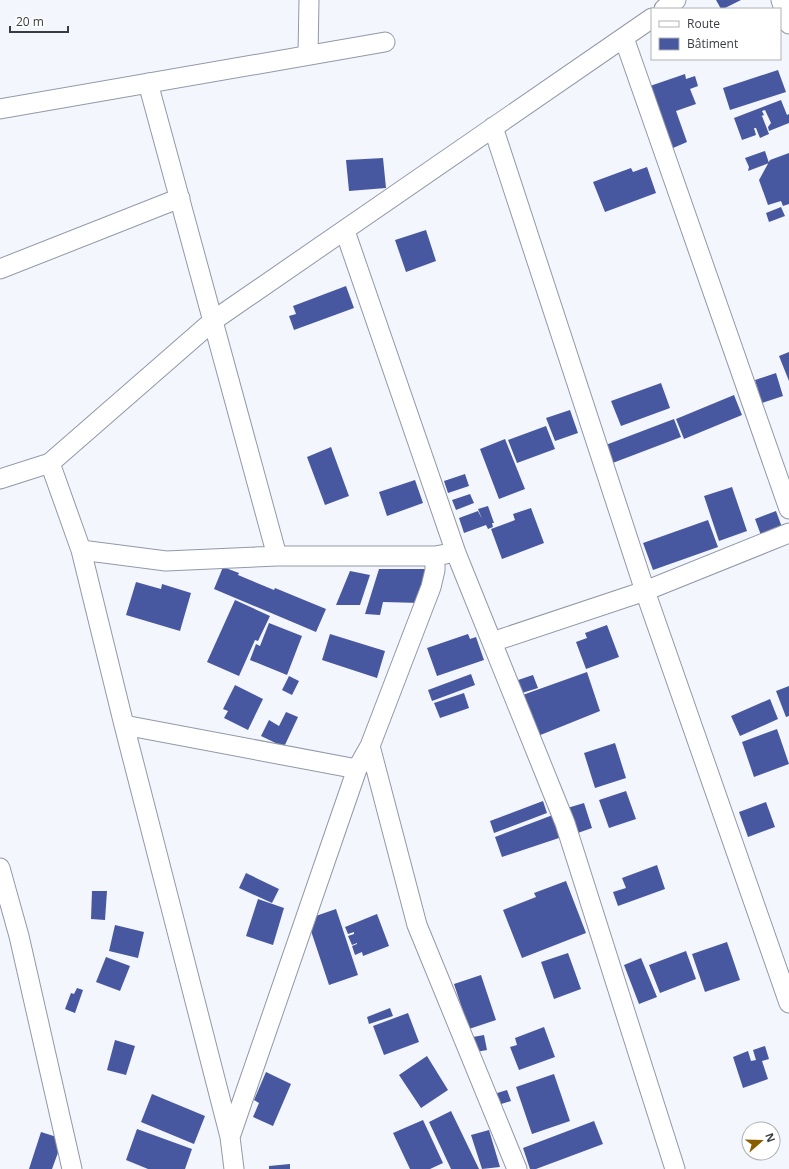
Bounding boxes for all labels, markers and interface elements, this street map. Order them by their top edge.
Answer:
scale bar [10,8,68,34]
legend [651,8,781,60]
text: 20 m [16,13,44,30]
text: Route [687,15,720,32]
text: Bâtiment [687,35,738,52]
north arrow [741,1121,781,1161]
text: N [762,1131,779,1144]

